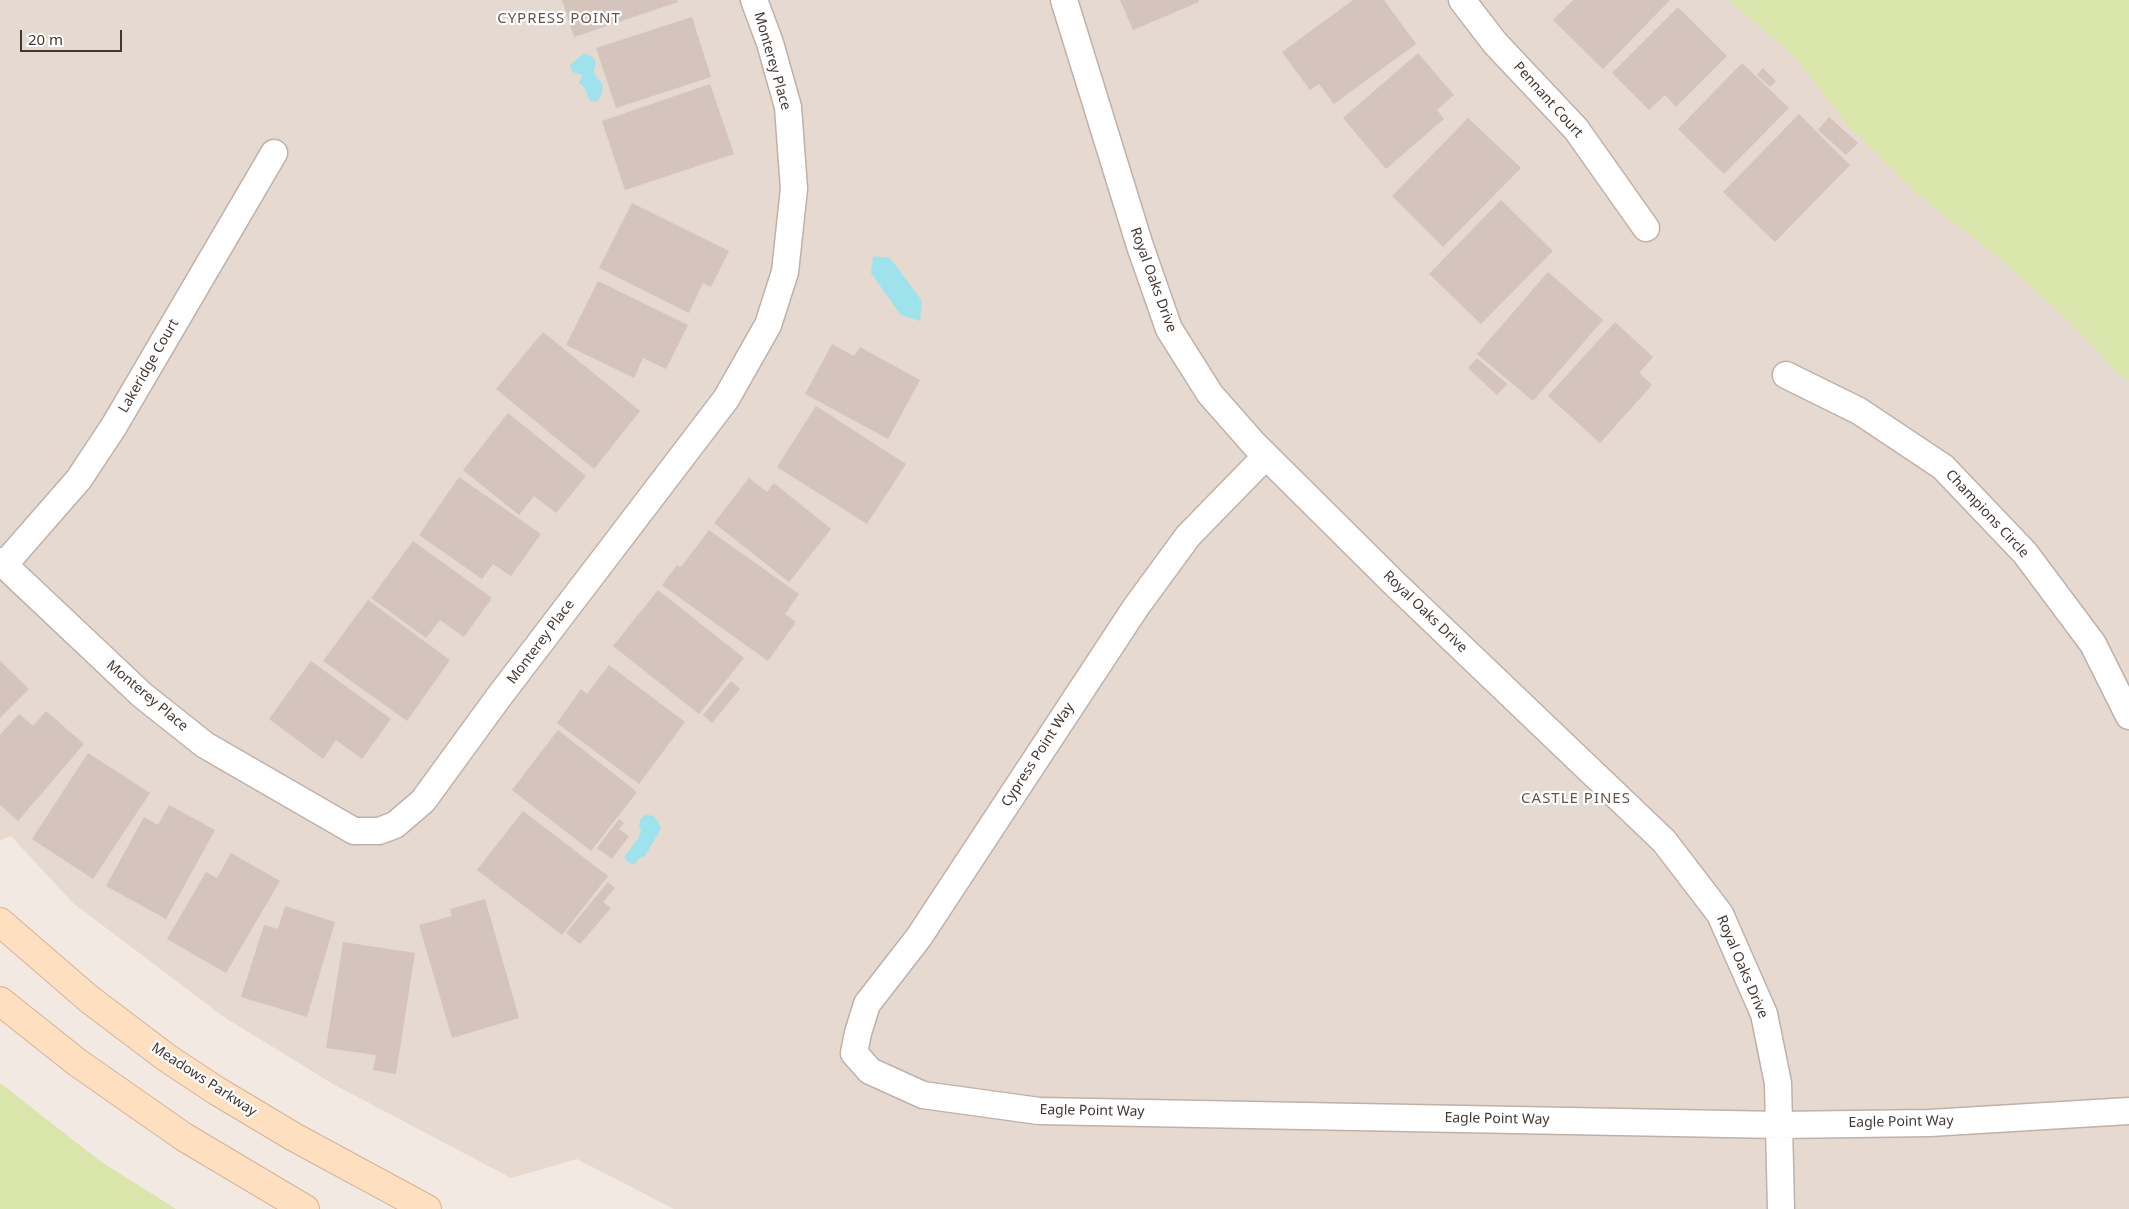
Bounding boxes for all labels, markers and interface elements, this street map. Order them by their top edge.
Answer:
district label: CYPRESS POINT [496,10,622,28]
street label: Monterey Place [750,10,794,112]
scale bar [22,20,125,52]
text: 20 m [28,29,63,49]
street label: Pennant Court [1510,59,1586,141]
street label: Royal Oaks Drive [1126,225,1180,335]
street label: Lakeridge Court [115,316,183,416]
street label: Champions Circle [1942,466,2032,562]
street label: Royal Oaks Drive [1379,568,1471,656]
street label: Monterey Place [504,597,578,687]
street label: Monterey Place [103,657,191,735]
street label: Cypress Point Way [998,700,1078,810]
district label: CASTLE PINES [1520,790,1632,808]
street label: Royal Oaks Drive [1713,913,1771,1021]
street label: Meadows Parkway [148,1040,260,1120]
street label: Eagle Point Way [1039,1102,1145,1120]
street label: Eagle Point Way [1444,1110,1550,1128]
street label: Eagle Point Way [1848,1113,1954,1131]

